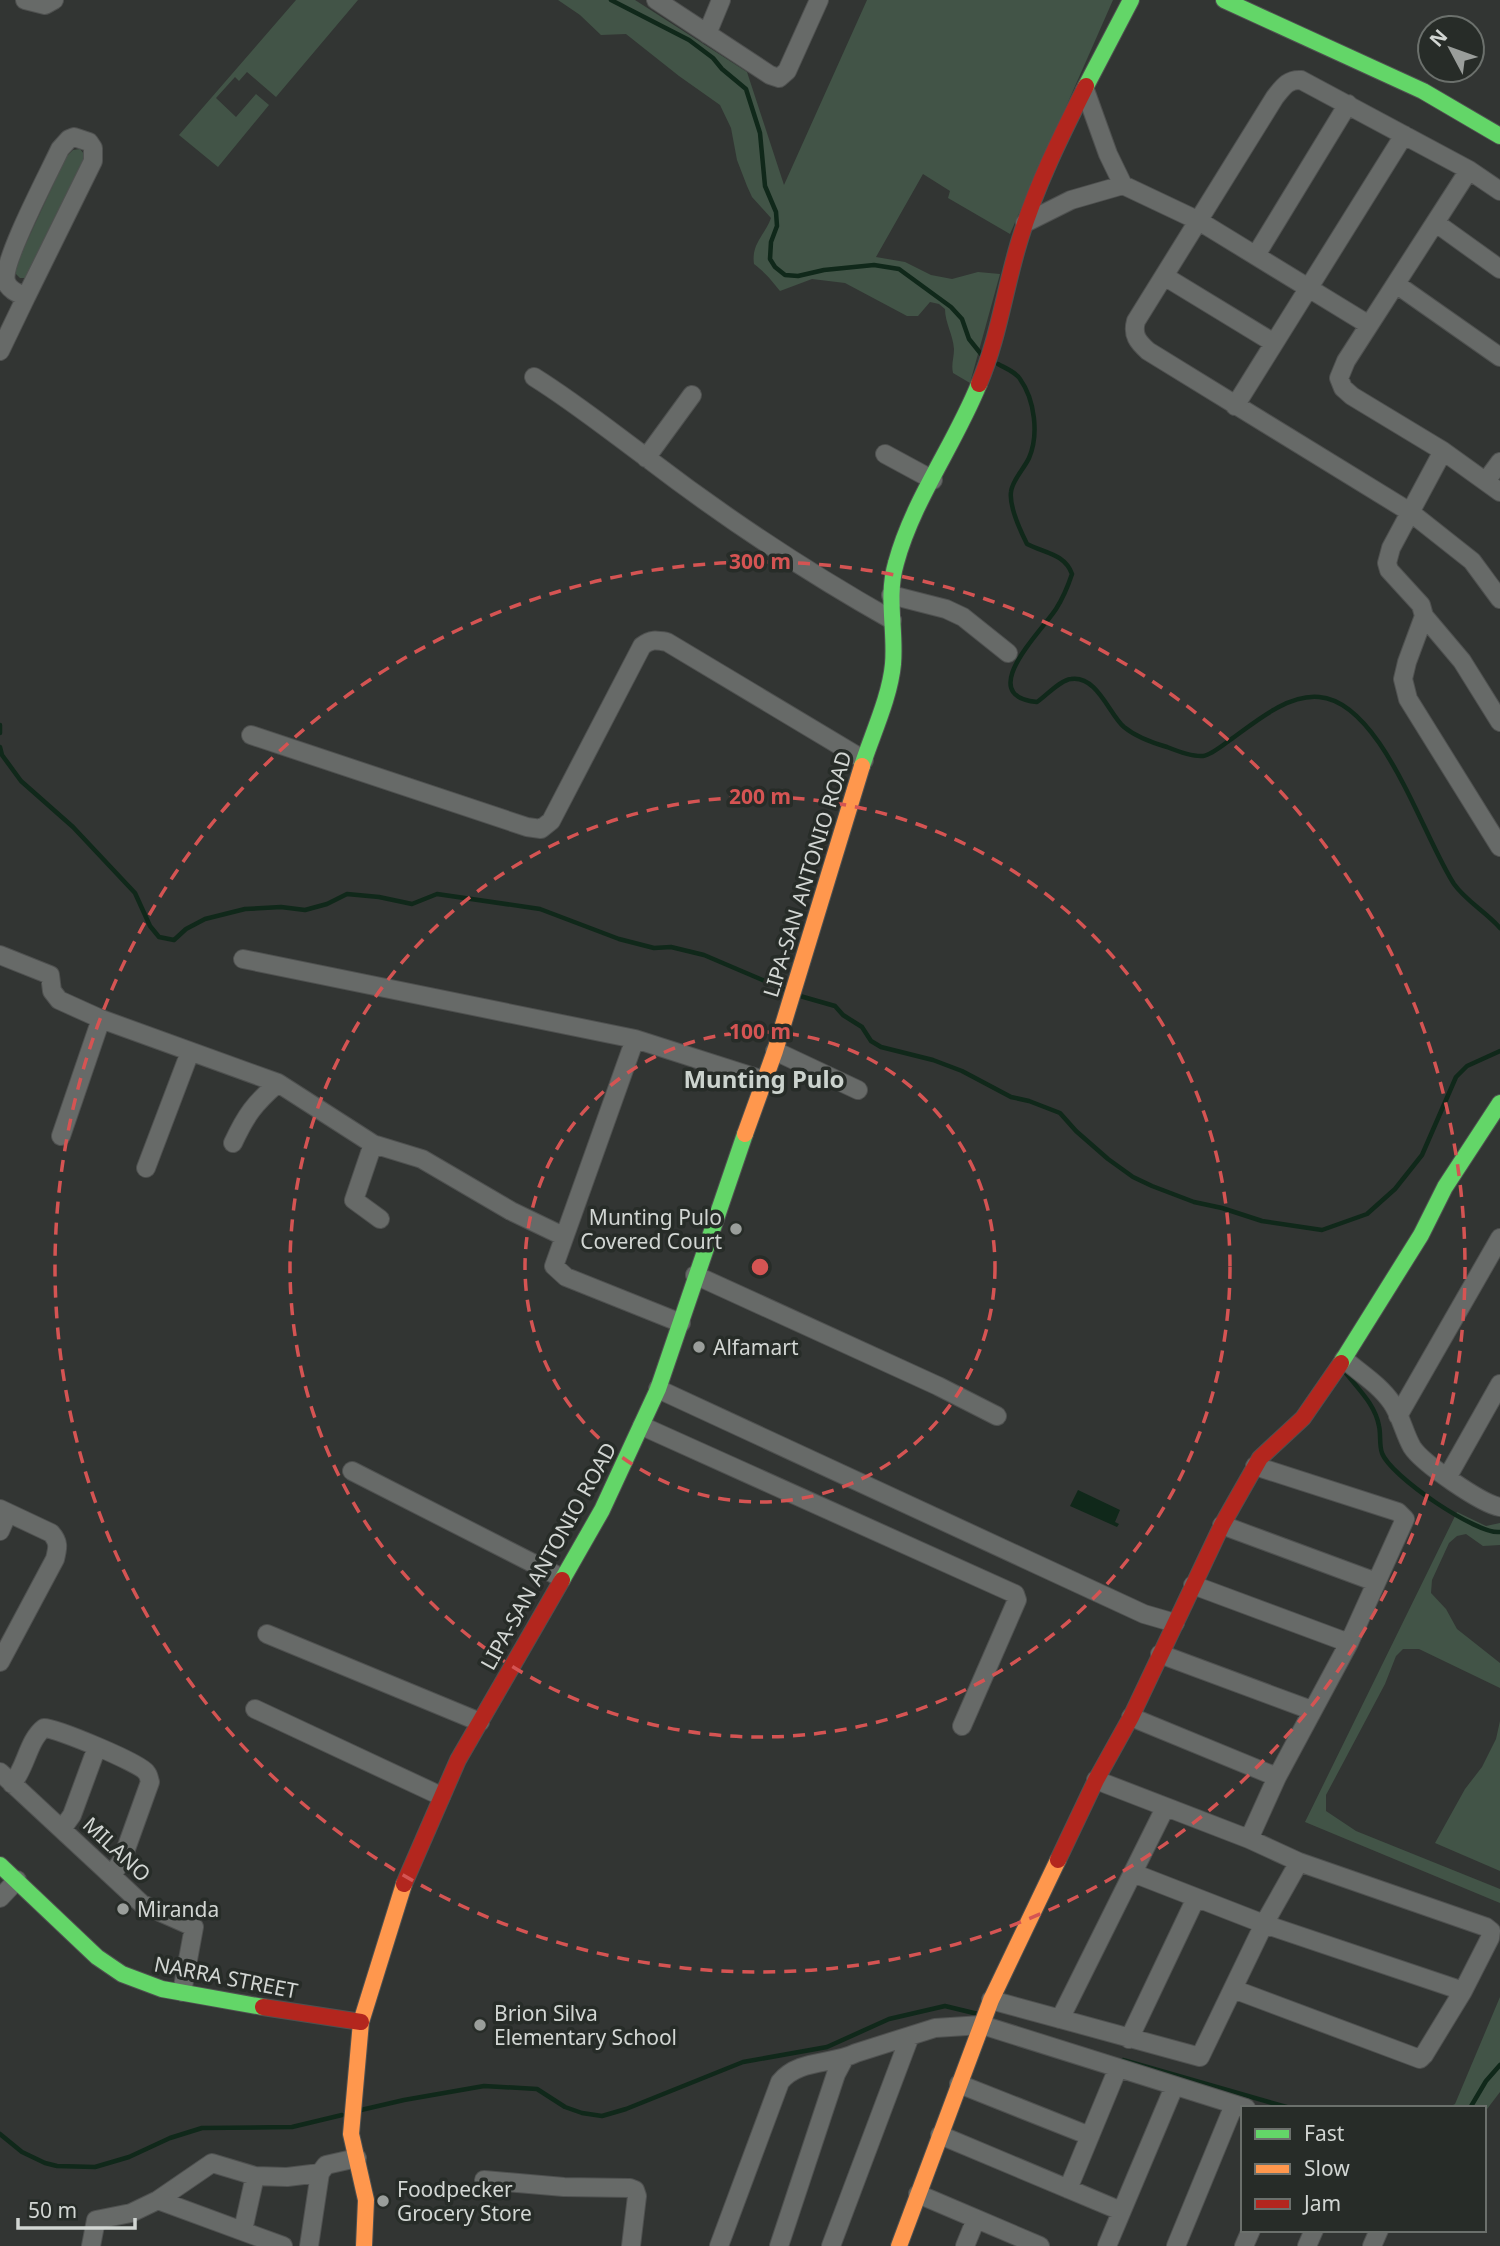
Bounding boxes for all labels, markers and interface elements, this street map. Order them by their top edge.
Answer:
north arrow [1416,14,1486,84]
text: N [1423,23,1453,52]
text: 300 m [729,547,791,575]
street label: LIPA-SAN ANTONIO ROAD [756,747,858,1001]
text: 200 m [729,782,791,810]
text: 100 m [729,1017,791,1045]
district label: Munting Pulo [683,1062,845,1095]
place label: Munting Pulo Covered Court [580,1203,722,1255]
marker: Munting Pulo Covered Court [728,1221,744,1237]
centre of rings [748,1255,772,1279]
place label: Alfamart [713,1333,799,1361]
marker: Alfamart [691,1339,707,1355]
street label: LIPA-SAN ANTONIO ROAD [474,1437,622,1675]
street label: MILANO [77,1810,157,1888]
place label: Miranda [137,1895,219,1923]
marker: Miranda [115,1901,131,1917]
street label: NARRA STREET [152,1949,300,2005]
place label: Brion Silva Elementary School [494,1999,677,2051]
marker: Brion Silva Elementary School [472,2017,488,2033]
legend [1241,2106,1486,2232]
text: Fast [1304,2119,1345,2147]
text: Slow [1304,2154,1350,2182]
place label: Foodpecker Grocery Store [397,2175,532,2227]
scale bar [18,2186,135,2230]
text: Jam [1302,2189,1341,2217]
marker: Foodpecker Grocery Store [375,2193,391,2209]
text: 50 m [28,2196,77,2224]

